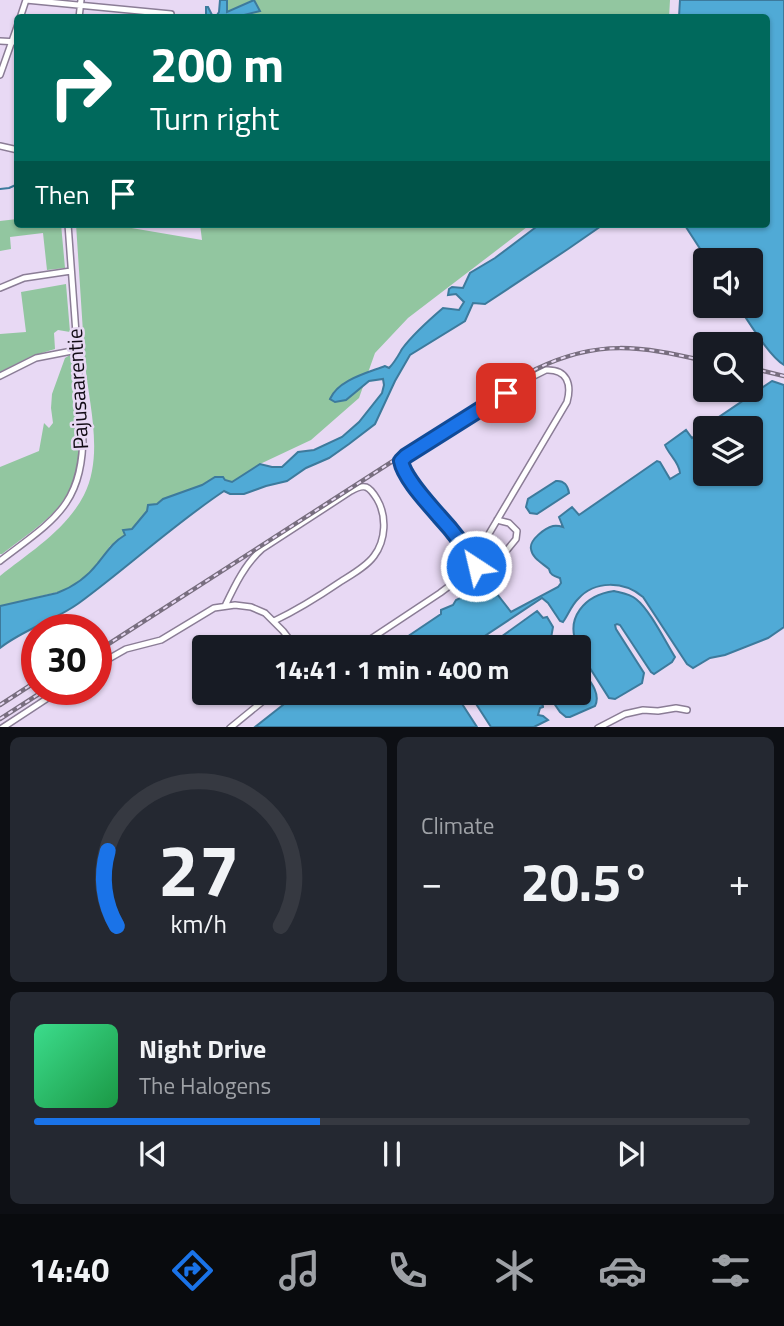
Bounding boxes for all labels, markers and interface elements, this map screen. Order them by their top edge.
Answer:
text: 200 m [150,26,284,101]
icon: right [35,42,126,133]
text: Turn right [150,94,279,142]
text: Then [35,175,90,214]
icon: arrive [104,175,142,213]
map controls [693,248,763,486]
button: sound [693,248,763,318]
street label: Pajusaarentie [58,328,96,450]
button: search [693,332,763,402]
pin [476,363,536,423]
icon: arrive [487,374,525,412]
button: layers [693,416,763,486]
position arrow [439,529,513,603]
speed limit sign: 30 [21,614,112,705]
text: 14:41 · 1 min · 400 m [274,650,509,689]
text: Climate [421,808,494,843]
text: 27 [158,814,239,924]
text: 20.5° [521,842,650,921]
text: − [421,853,442,911]
text: + [729,853,750,911]
text: km/h [170,904,227,942]
text: Night Drive [139,1029,266,1068]
text: The Halogens [139,1068,271,1103]
icon: previous [134,1135,172,1173]
icon: pause [373,1135,411,1173]
icon: next [612,1135,650,1173]
text: 14:40 [29,1246,109,1294]
icon: directions [168,1246,217,1295]
icon: music [275,1246,324,1295]
icon: phone [383,1246,432,1295]
icon: climate [490,1246,539,1295]
icon: car [598,1246,647,1295]
icon: filters [706,1246,755,1295]

